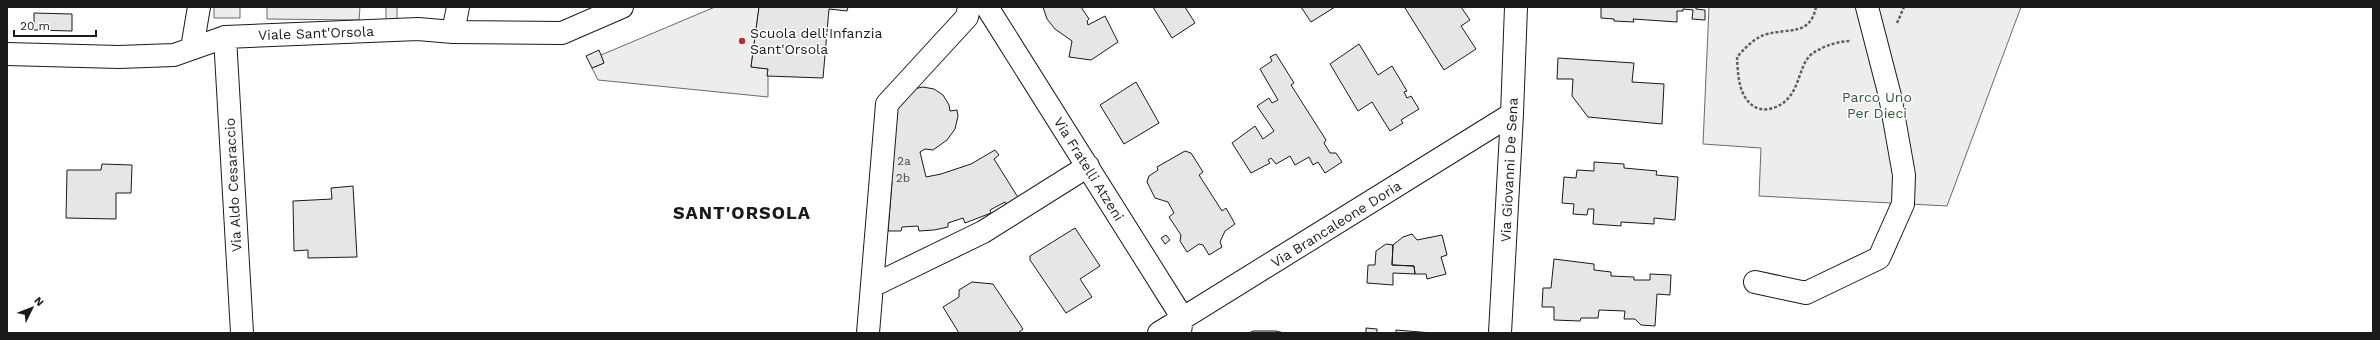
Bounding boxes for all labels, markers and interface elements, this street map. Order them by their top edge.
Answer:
scale bar [14,12,96,38]
text: 20 m [20,19,50,33]
street label: Viale Sant'Orsola [258,23,374,43]
place label: Scuola dell'Infanzia Sant'Orsola [750,25,882,57]
marker: Scuola dell'Infanzia Sant'Orsola [737,36,747,46]
park label: Parco Uno Per Dieci [1842,89,1912,121]
street label: Via Giovanni De Sena [1497,97,1521,243]
street label: Via Fratelli Atzeni [1051,114,1127,224]
street label: Via Aldo Cesaraccio [221,118,245,252]
house number: 2a [897,154,911,168]
house number: 2b [896,171,910,185]
street label: Via Brancaleone Doria [1268,177,1404,271]
district label: SANT'ORSOLA [673,202,811,223]
north arrow [12,288,52,328]
text: N [31,294,46,309]

